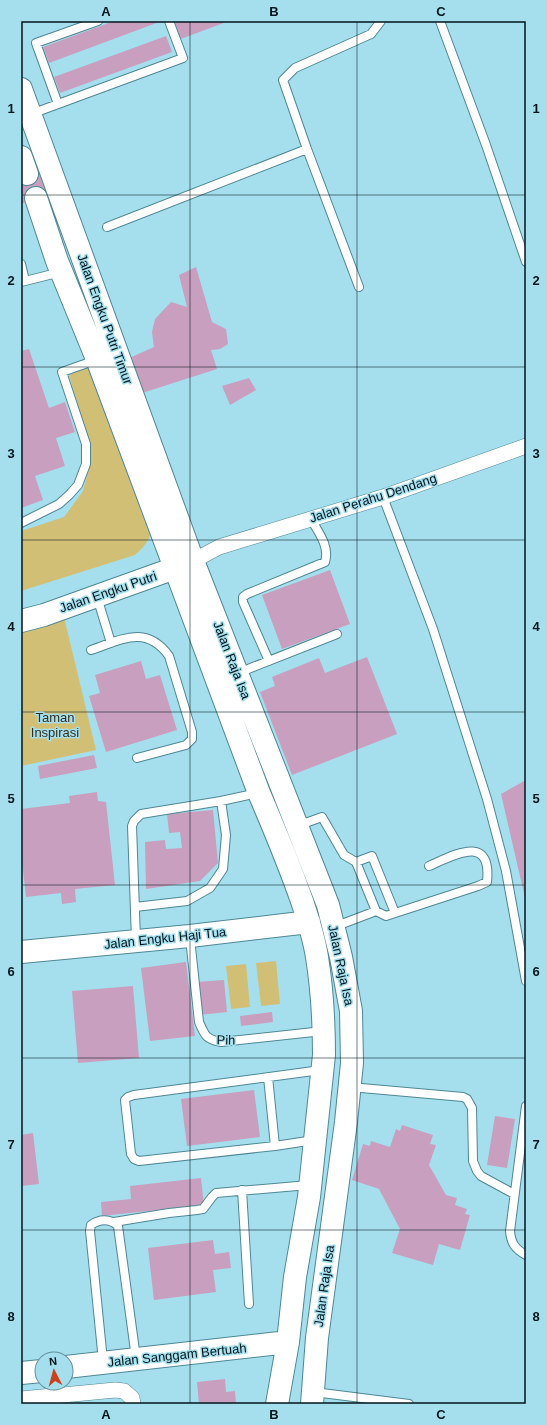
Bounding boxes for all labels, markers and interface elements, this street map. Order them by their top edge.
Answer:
text: A [101,4,111,19]
text: B [269,4,279,19]
text: C [436,4,446,19]
text: 1 [7,101,15,116]
text: 1 [532,101,540,116]
street label: Jalan Engku Putri Timur [74,252,136,387]
text: 2 [7,273,15,288]
text: 2 [532,273,540,288]
text: 3 [7,446,15,461]
text: 3 [532,446,540,461]
street label: Jalan Perahu Dendang [307,470,439,526]
street label: Jalan Engku Putri [57,568,159,616]
text: 4 [7,619,15,634]
street label: Jalan Raja Isa [210,619,254,702]
text: 4 [532,619,540,634]
park label: Taman Inspirasi [31,710,79,740]
text: 5 [7,791,15,806]
text: 5 [532,791,540,806]
street label: Jalan Raja Isa [325,923,357,1008]
street label: Jalan Engku Haji Tua [103,924,228,952]
text: 6 [7,964,15,979]
text: 6 [532,964,540,979]
street label: Pih [216,1032,236,1048]
text: 7 [7,1137,15,1152]
text: 7 [532,1137,540,1152]
street label: Jalan Raja Isa [311,1243,337,1328]
text: 8 [7,1309,15,1324]
text: 8 [532,1309,540,1324]
street label: Jalan Sanggam Bertuah [107,1340,247,1370]
north arrow [34,1351,74,1391]
text: N [48,1355,58,1367]
text: A [101,1407,111,1422]
text: B [269,1407,279,1422]
text: C [436,1407,446,1422]

